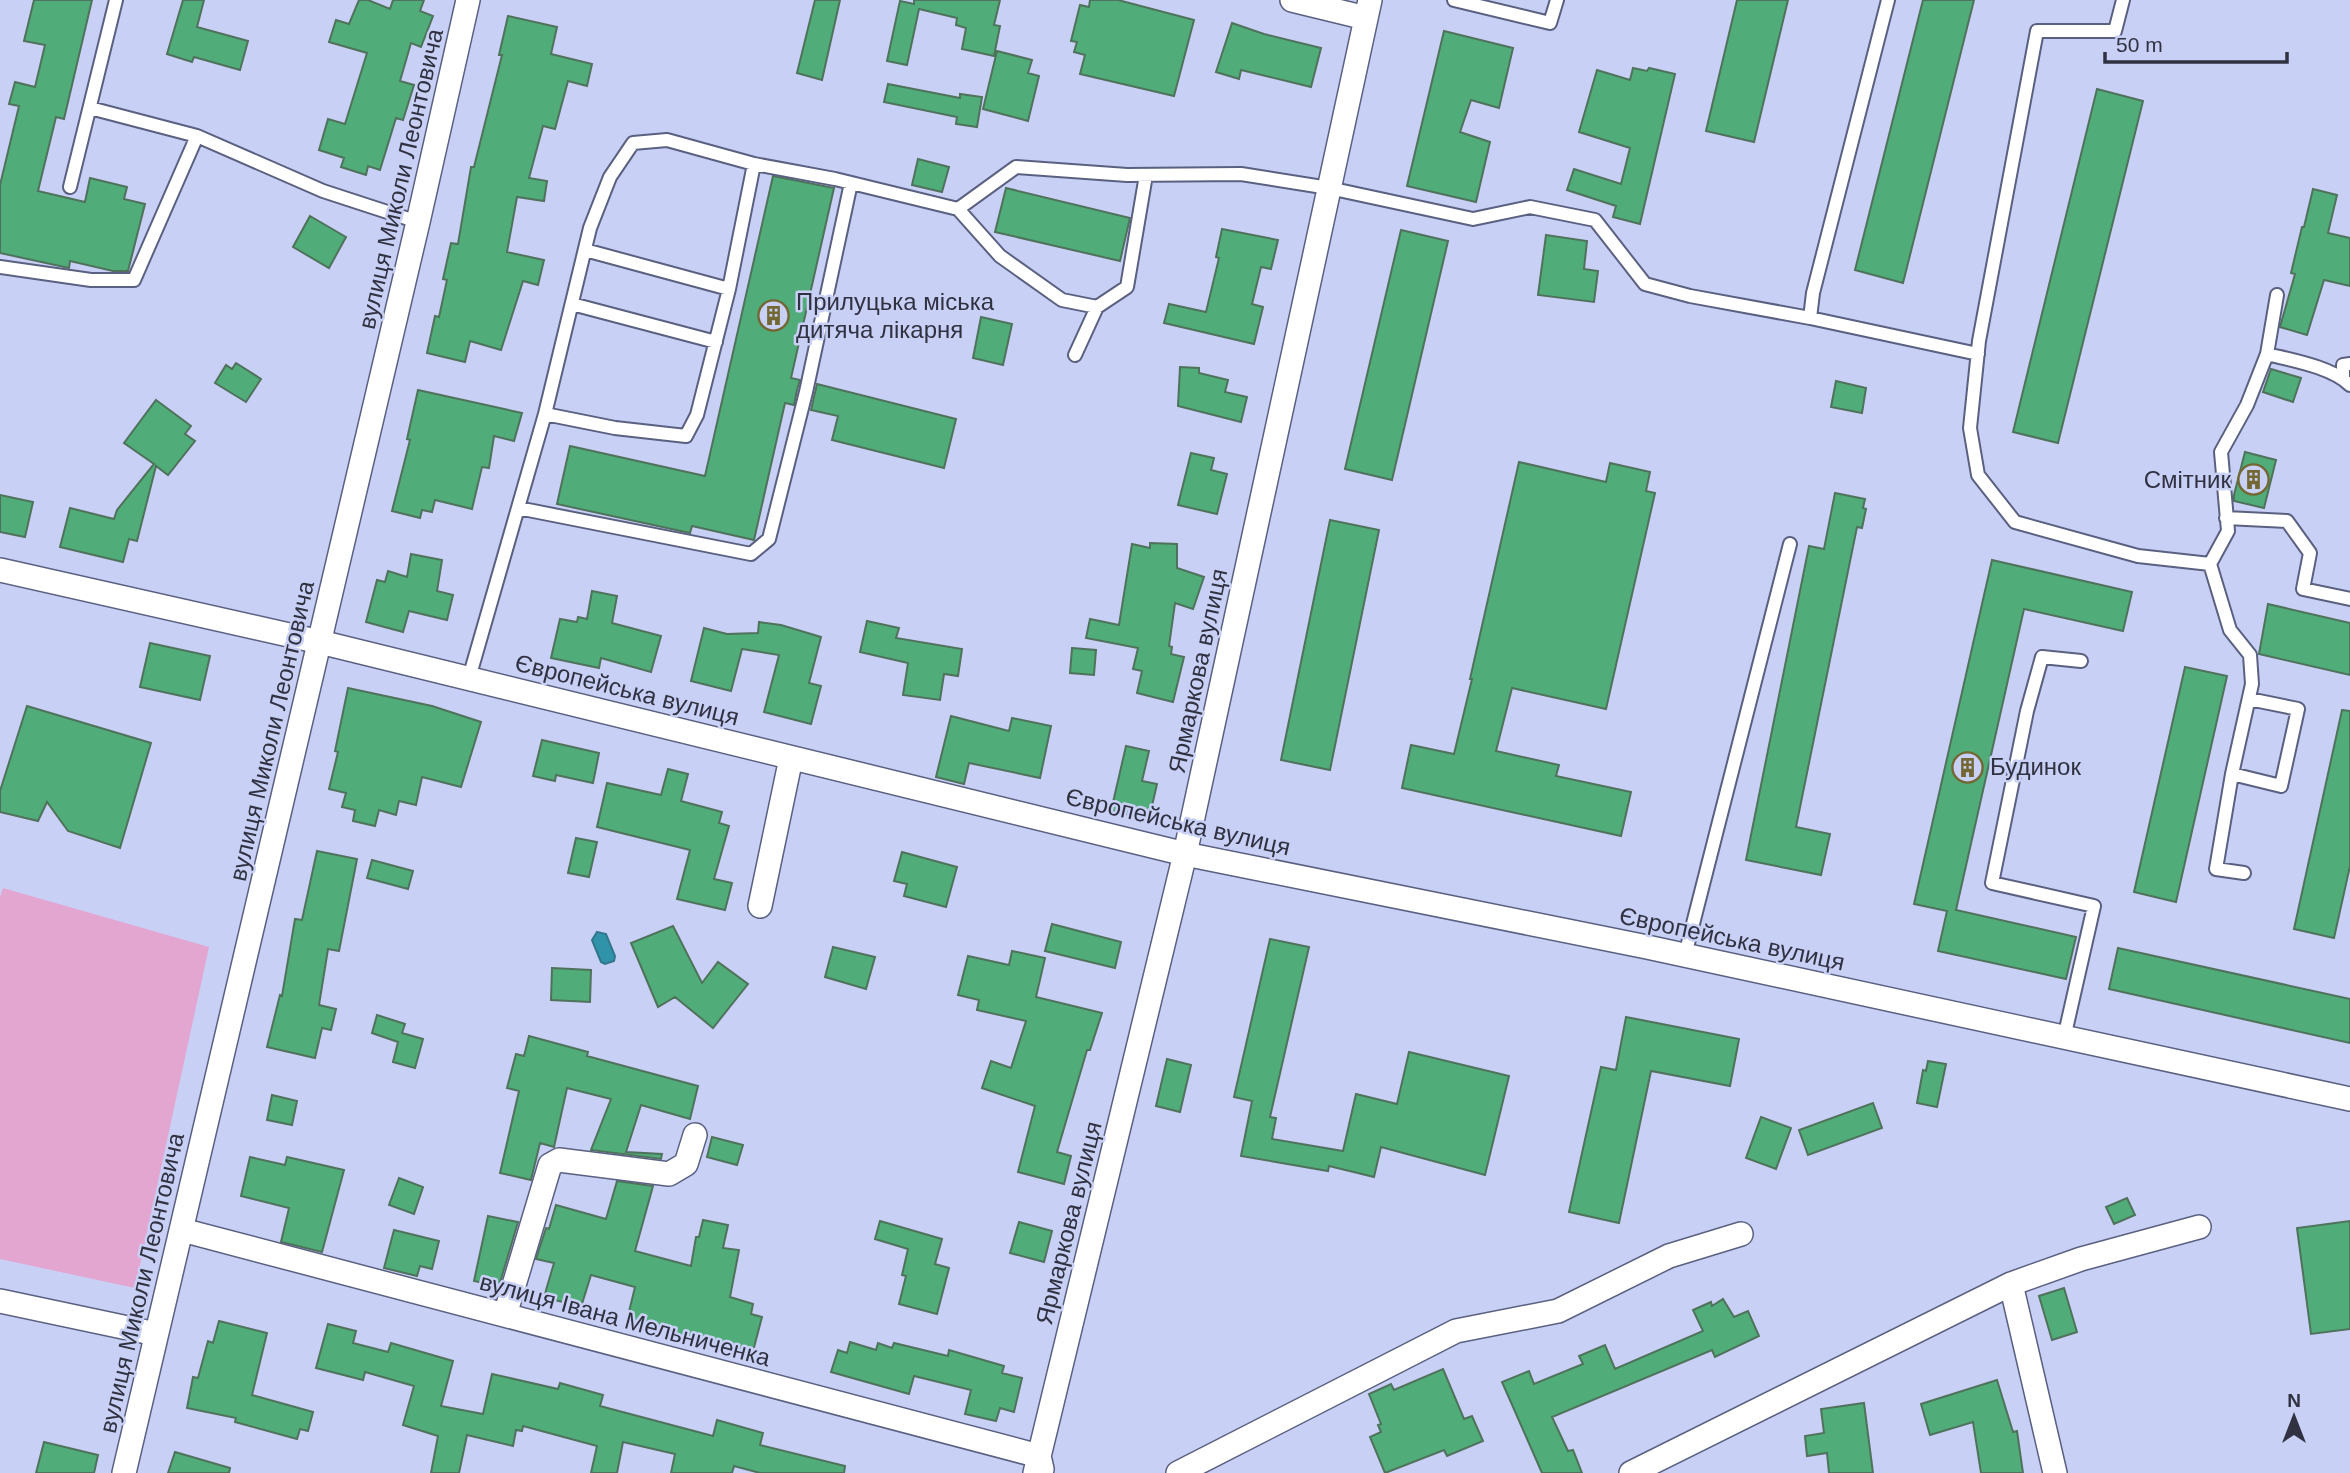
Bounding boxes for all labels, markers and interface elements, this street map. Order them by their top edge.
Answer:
scale bar [2105,21,2287,65]
street label: вулиця Миколи Леонтовича [353,25,448,332]
text: 50 m [2116,33,2163,56]
place label: Прилуцька міська дитяча лікарня [796,288,995,343]
building icon: Прилуцька міська дитяча лікарня [756,299,790,333]
building icon: Смітник [2237,463,2271,497]
place label: Смітник [2144,466,2231,493]
street label: Ярмаркова вулиця [1163,566,1232,776]
street label: вулиця Миколи Леонтовича [224,577,319,884]
street label: Європейська вулиця [512,649,742,730]
building icon: Будинок [1950,750,1984,784]
place label: Будинок [1990,753,2081,780]
street label: Європейська вулиця [1063,783,1293,861]
street label: Європейська вулиця [1617,901,1847,976]
street label: Ярмаркова вулиця [1030,1119,1107,1327]
street label: вулиця Миколи Леонтовича [94,1129,189,1436]
street label: вулиця Івана Мельниченка [477,1268,774,1372]
north arrow [2259,1382,2329,1452]
text: N [2287,1390,2301,1411]

